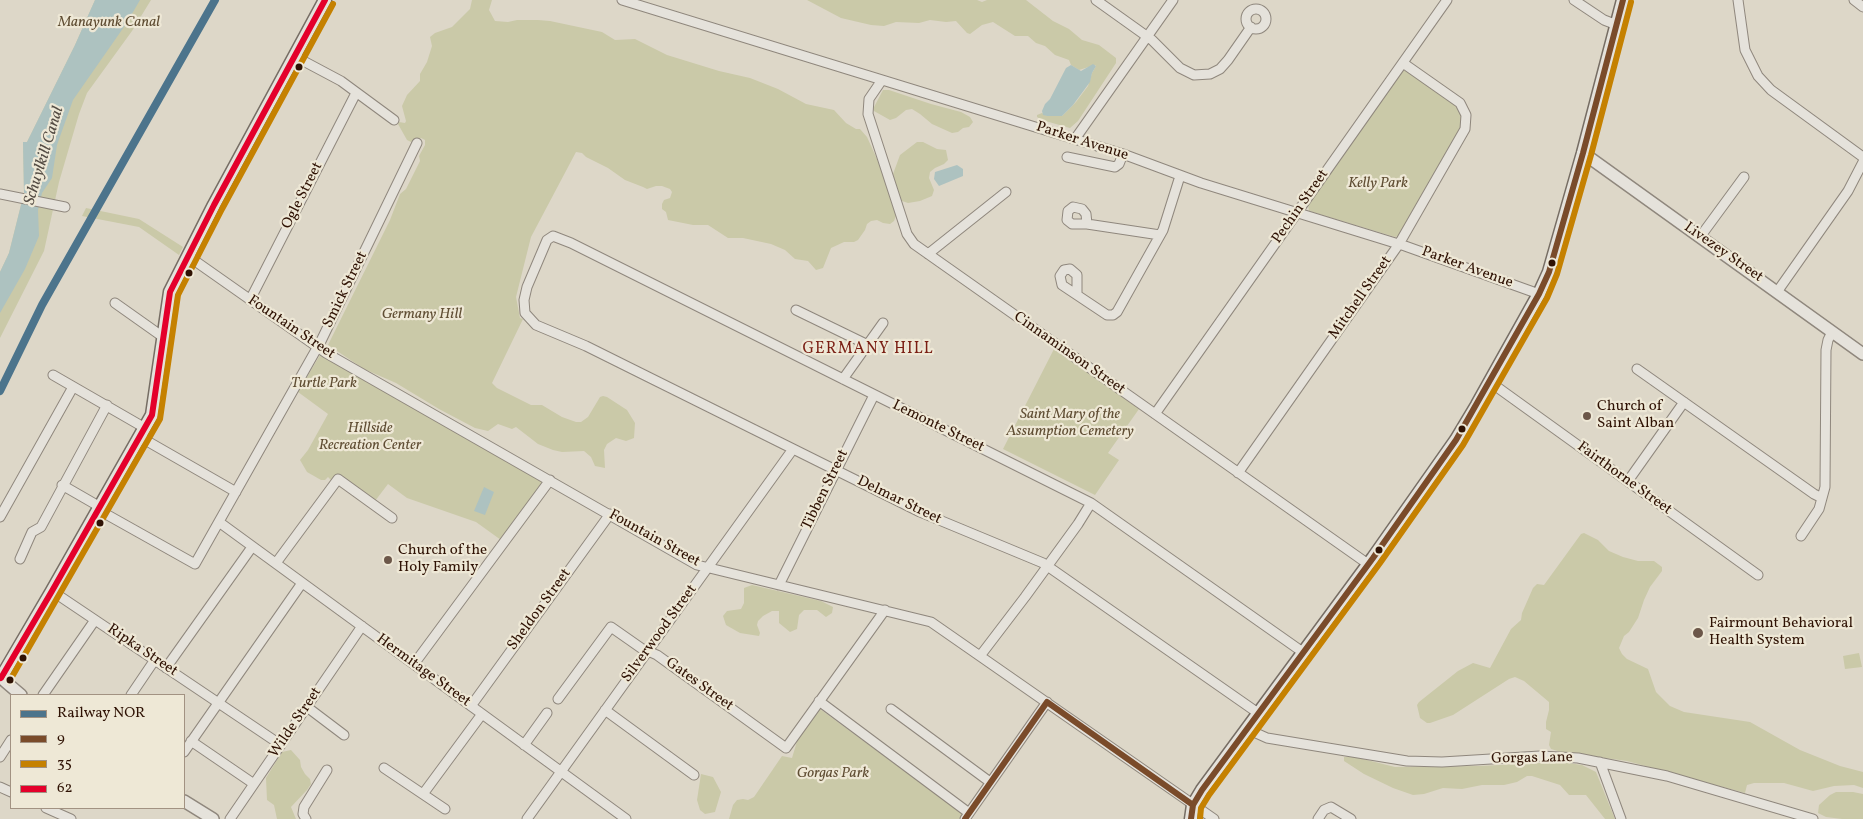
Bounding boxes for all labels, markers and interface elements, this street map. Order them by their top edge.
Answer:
park label: Manayunk Canal [58,14,160,32]
unlabelled marker [294,62,304,72]
water label: Schuylkill Canal [21,105,69,207]
street label: Parker Avenue [1034,119,1130,165]
street label: Ogle Street [279,160,327,232]
street label: Pechin Street [1269,166,1333,248]
park label: Kelly Park [1348,175,1408,193]
street label: Livezey Street [1680,219,1766,287]
street label: Parker Avenue [1419,243,1515,293]
street label: Smick Street [320,249,372,331]
street label: Mitchell Street [1326,253,1396,343]
unlabelled marker [1547,258,1557,268]
unlabelled marker [184,268,194,278]
street label: Fountain Street [244,292,338,364]
park label: Germany Hill [382,306,462,324]
street label: Cinnaminson Street [1010,309,1128,399]
district label: GERMANY HILL [801,340,935,360]
park label: Turtle Park [291,375,357,393]
street label: Lemonte Street [889,397,987,457]
place label: Church of Saint Alban [1597,398,1674,433]
park label: Saint Mary of the Assumption Cemetery [1006,406,1134,441]
marker: Church of Saint Alban [1581,410,1593,422]
park label: Hillside Recreation Center [319,420,421,455]
unlabelled marker [1457,424,1467,434]
street label: Fairthorne Street [1573,439,1675,519]
street label: Tibben Street [799,447,853,533]
street label: Delmar Street [854,473,944,529]
street label: Fountain Street [605,507,703,571]
unlabelled marker [95,518,105,528]
place label: Church of the Holy Family [398,542,487,577]
unlabelled marker [1374,545,1384,555]
marker: Church of the Holy Family [382,554,394,566]
street label: Sheldon Street [504,566,576,654]
street label: Silverwood Street [618,582,702,686]
place label: Fairmount Behavioral Health System [1709,615,1853,650]
street label: Ripka Street [103,621,181,681]
marker: Fairmount Behavioral Health System [1691,626,1705,640]
street label: Hermitage Street [372,631,474,711]
unlabelled marker [18,653,28,663]
street label: Gates Street [662,654,736,716]
unlabelled marker [5,675,15,685]
street label: Wilde Street [266,684,326,762]
legend [10,694,185,809]
text: Railway NOR [57,703,145,724]
text: 9 [57,728,65,749]
street label: Gorgas Lane [1491,749,1573,769]
text: 35 [57,753,72,774]
park label: Gorgas Park [797,765,869,783]
text: 62 [57,778,73,799]

